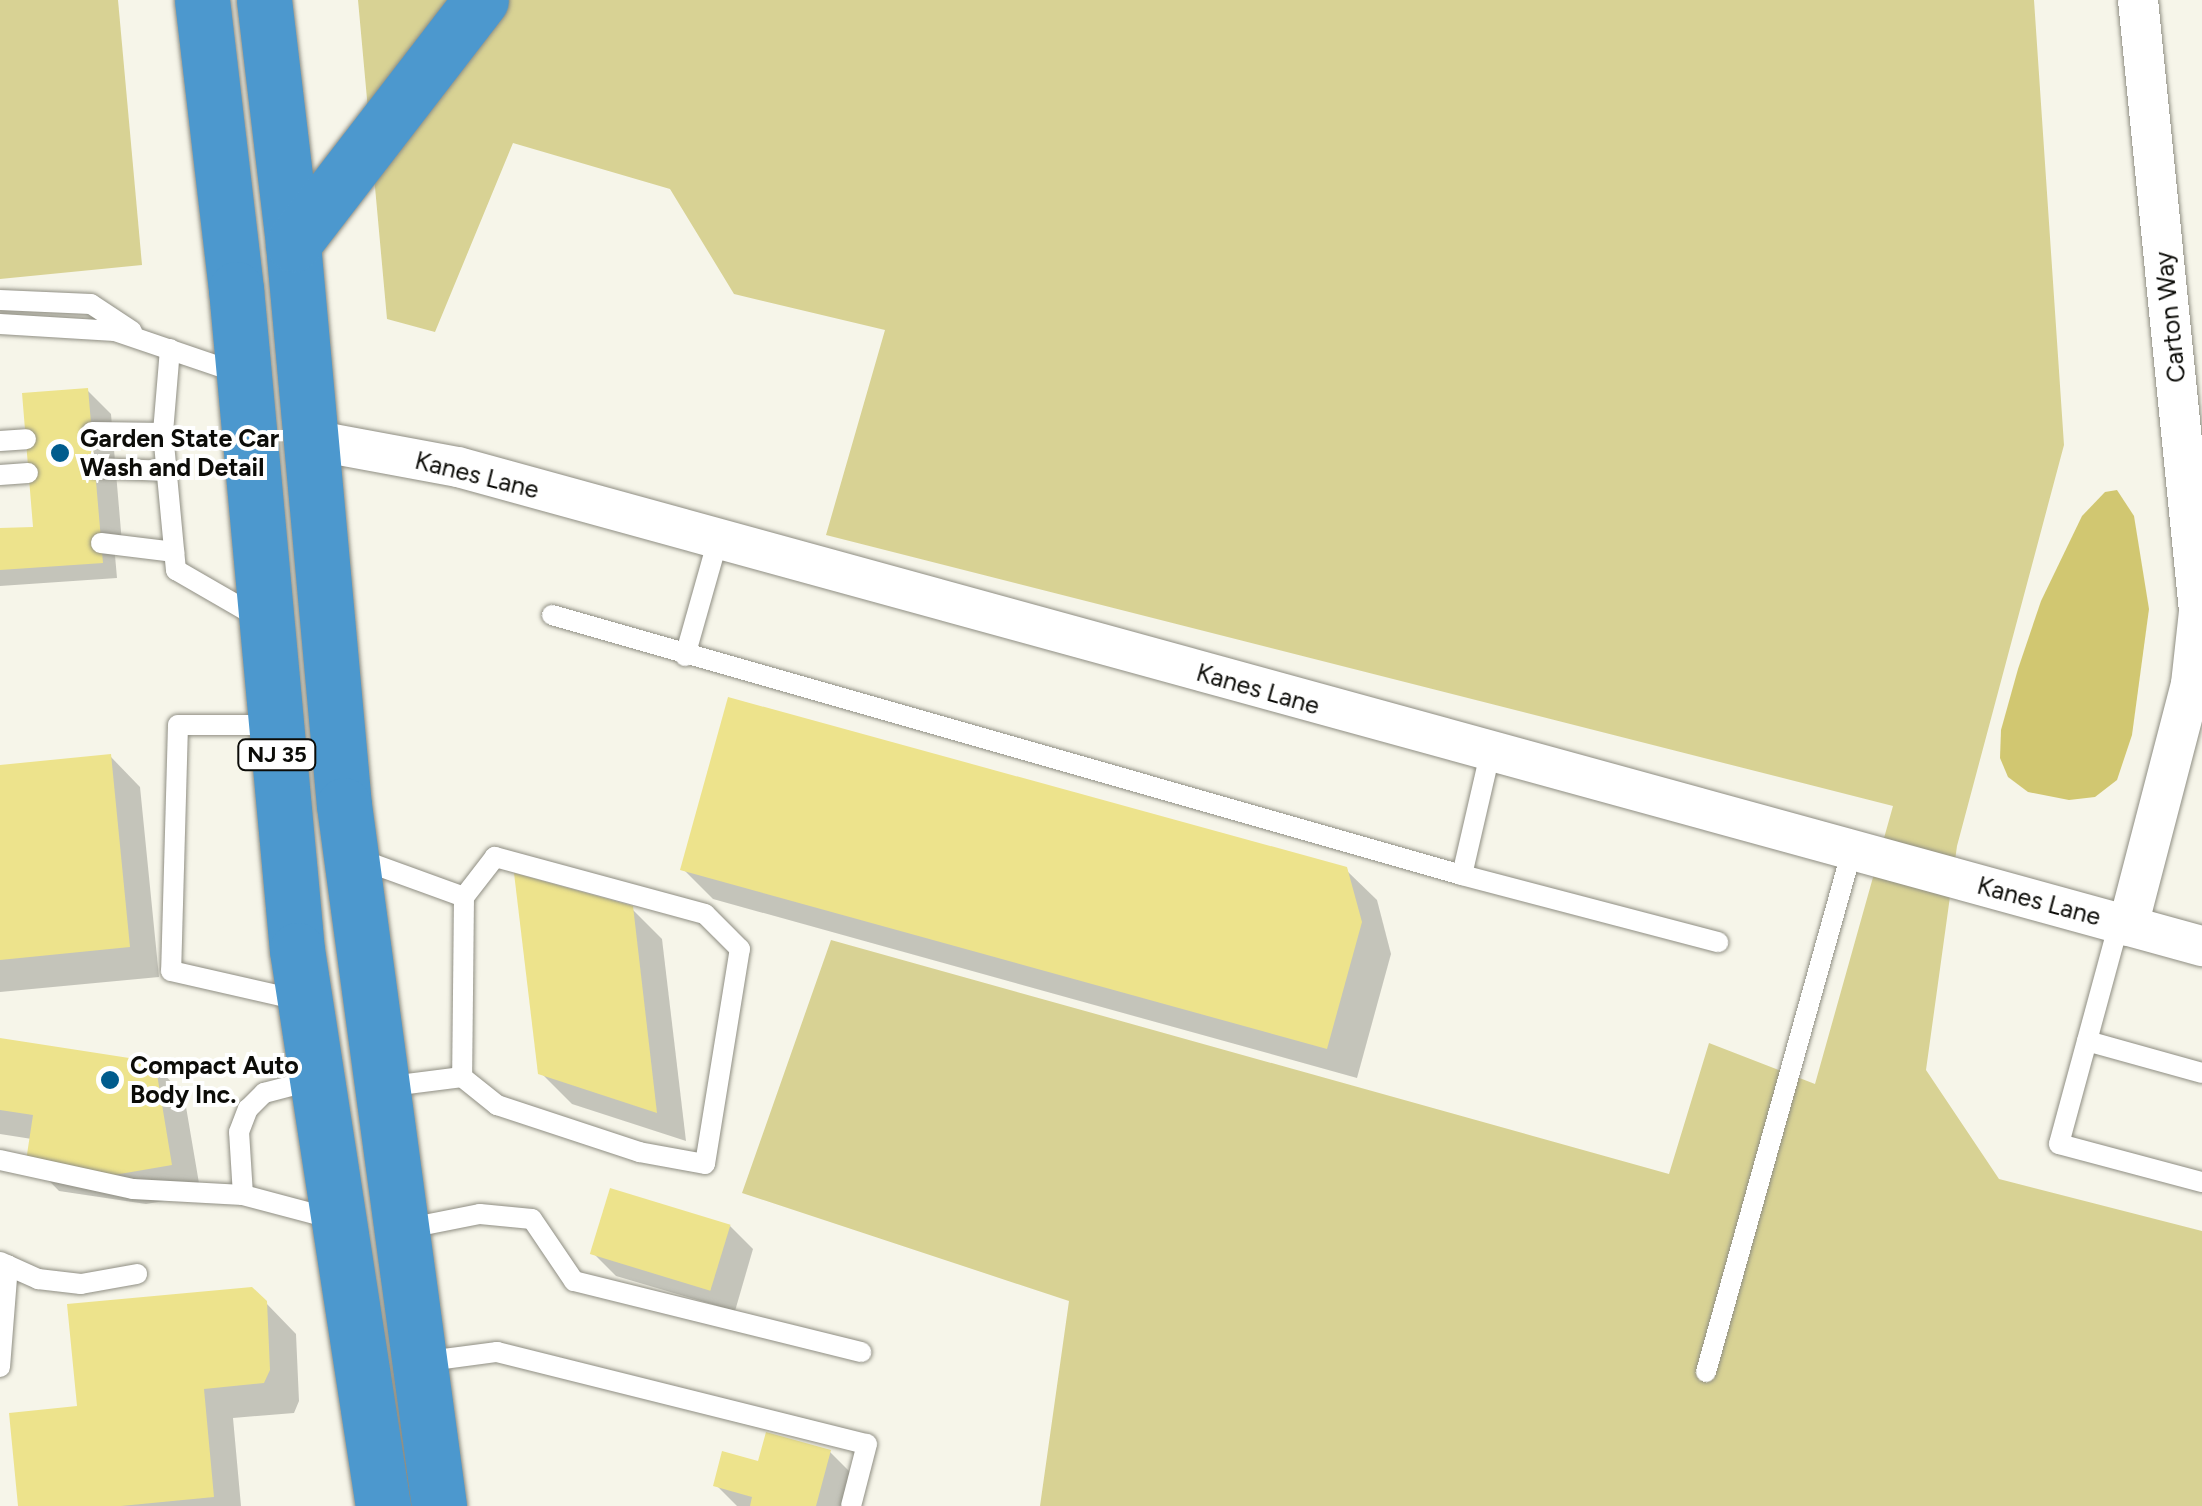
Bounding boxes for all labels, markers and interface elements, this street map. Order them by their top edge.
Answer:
street label: Carton Way [2148,250,2192,384]
place label: Garden State Car Wash and Detail [80,424,279,483]
marker: Garden State Car Wash and Detail [49,442,71,464]
street label: Kanes Lane [412,445,542,505]
street label: Kanes Lane [1193,657,1323,721]
road number: NJ 35 [237,738,317,772]
street label: Kanes Lane [1974,870,2104,932]
place label: Compact Auto Body Inc. [130,1051,299,1110]
marker: Compact Auto Body Inc. [99,1069,121,1091]

